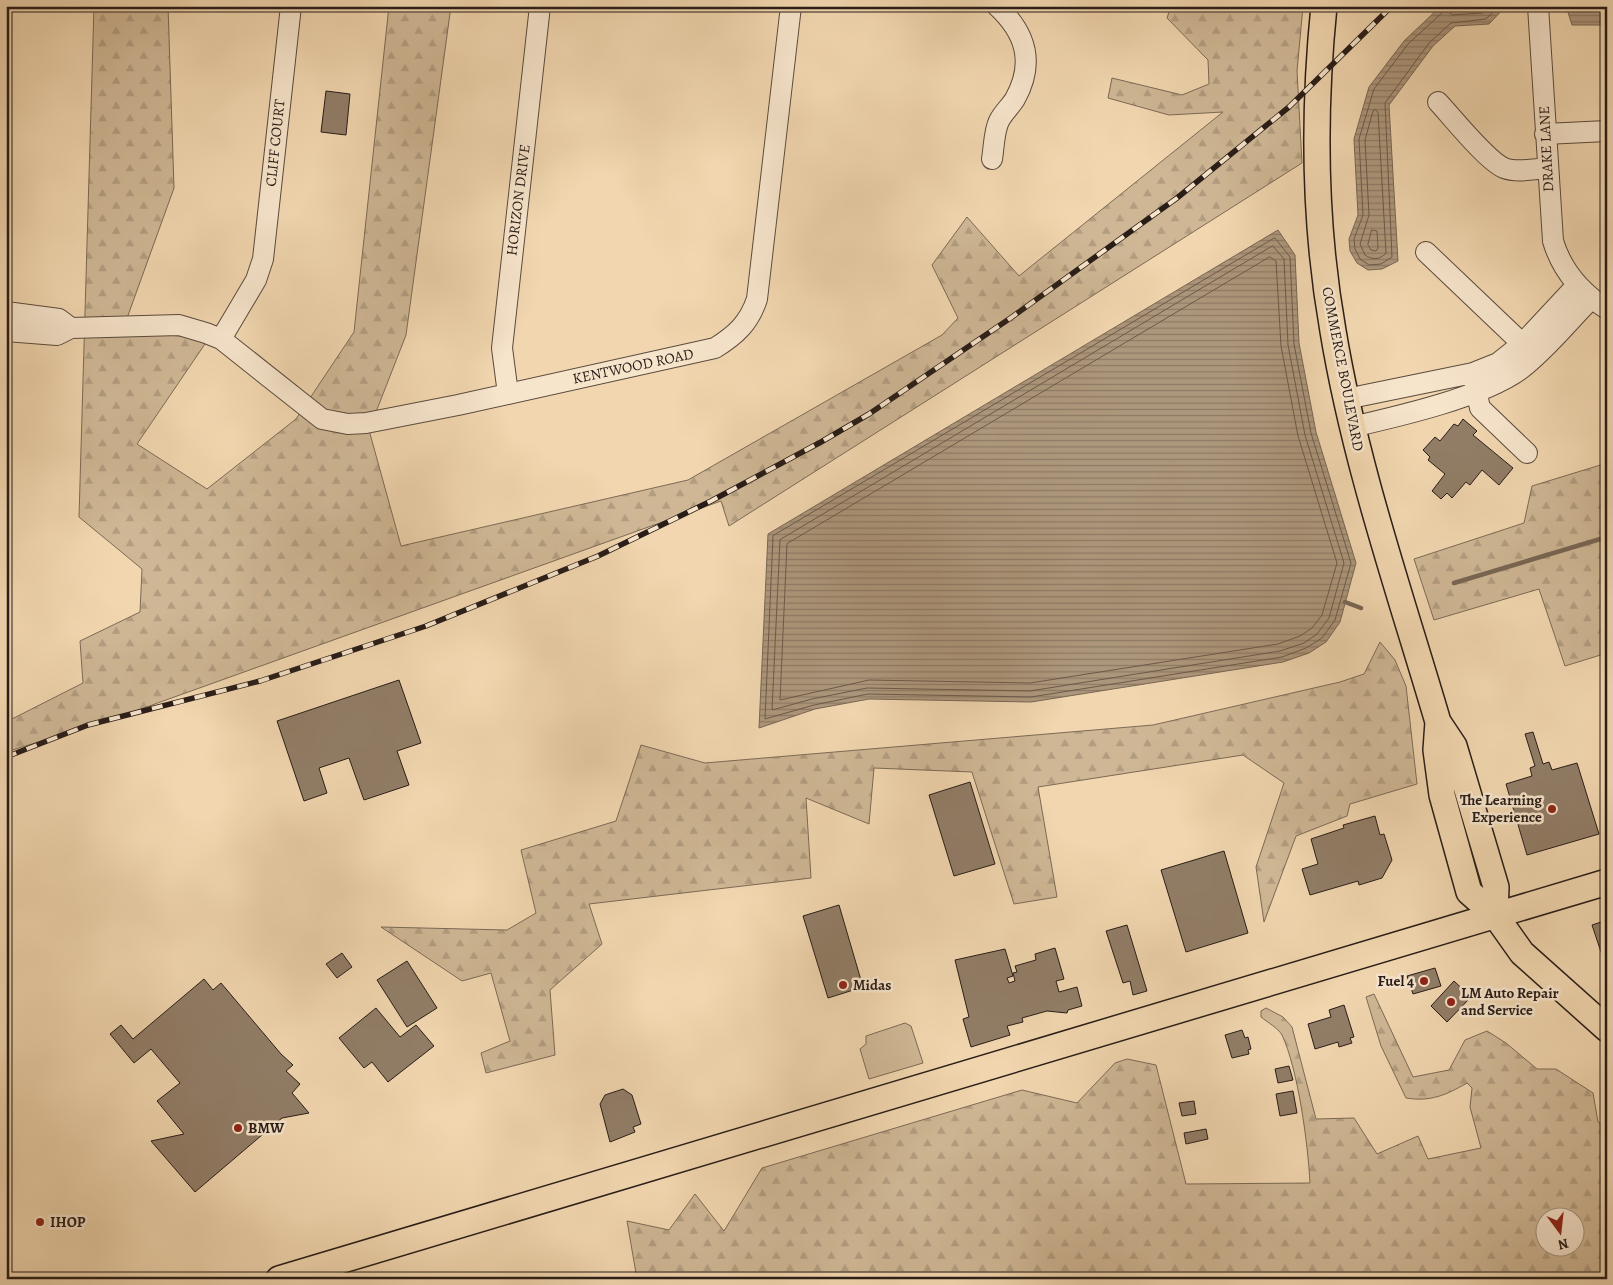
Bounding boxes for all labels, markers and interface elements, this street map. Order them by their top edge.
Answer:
street label: CLIFF COURT [260,98,290,188]
street label: DRAKE LANE [1534,105,1558,193]
street label: HORIZON DRIVE [501,143,535,257]
street label: COMMERCE BOULEVARD [1317,285,1369,453]
street label: KENTWOOD ROAD [571,343,695,389]
place label: The Learning Experience [1460,790,1542,827]
marker: The Learning Experience [1546,803,1558,815]
place label: Fuel 4 [1378,971,1414,991]
place label: Midas [853,975,891,995]
marker: Fuel 4 [1418,975,1430,987]
marker: Midas [837,979,849,991]
place label: LM Auto Repair and Service [1461,983,1559,1020]
marker: LM Auto Repair and Service [1445,996,1457,1008]
place label: BMW [248,1118,285,1138]
marker: BMW [232,1122,244,1134]
north arrow [1536,1208,1586,1258]
place label: IHOP [50,1212,86,1232]
marker: IHOP [34,1216,46,1228]
text: N [1556,1234,1571,1255]

